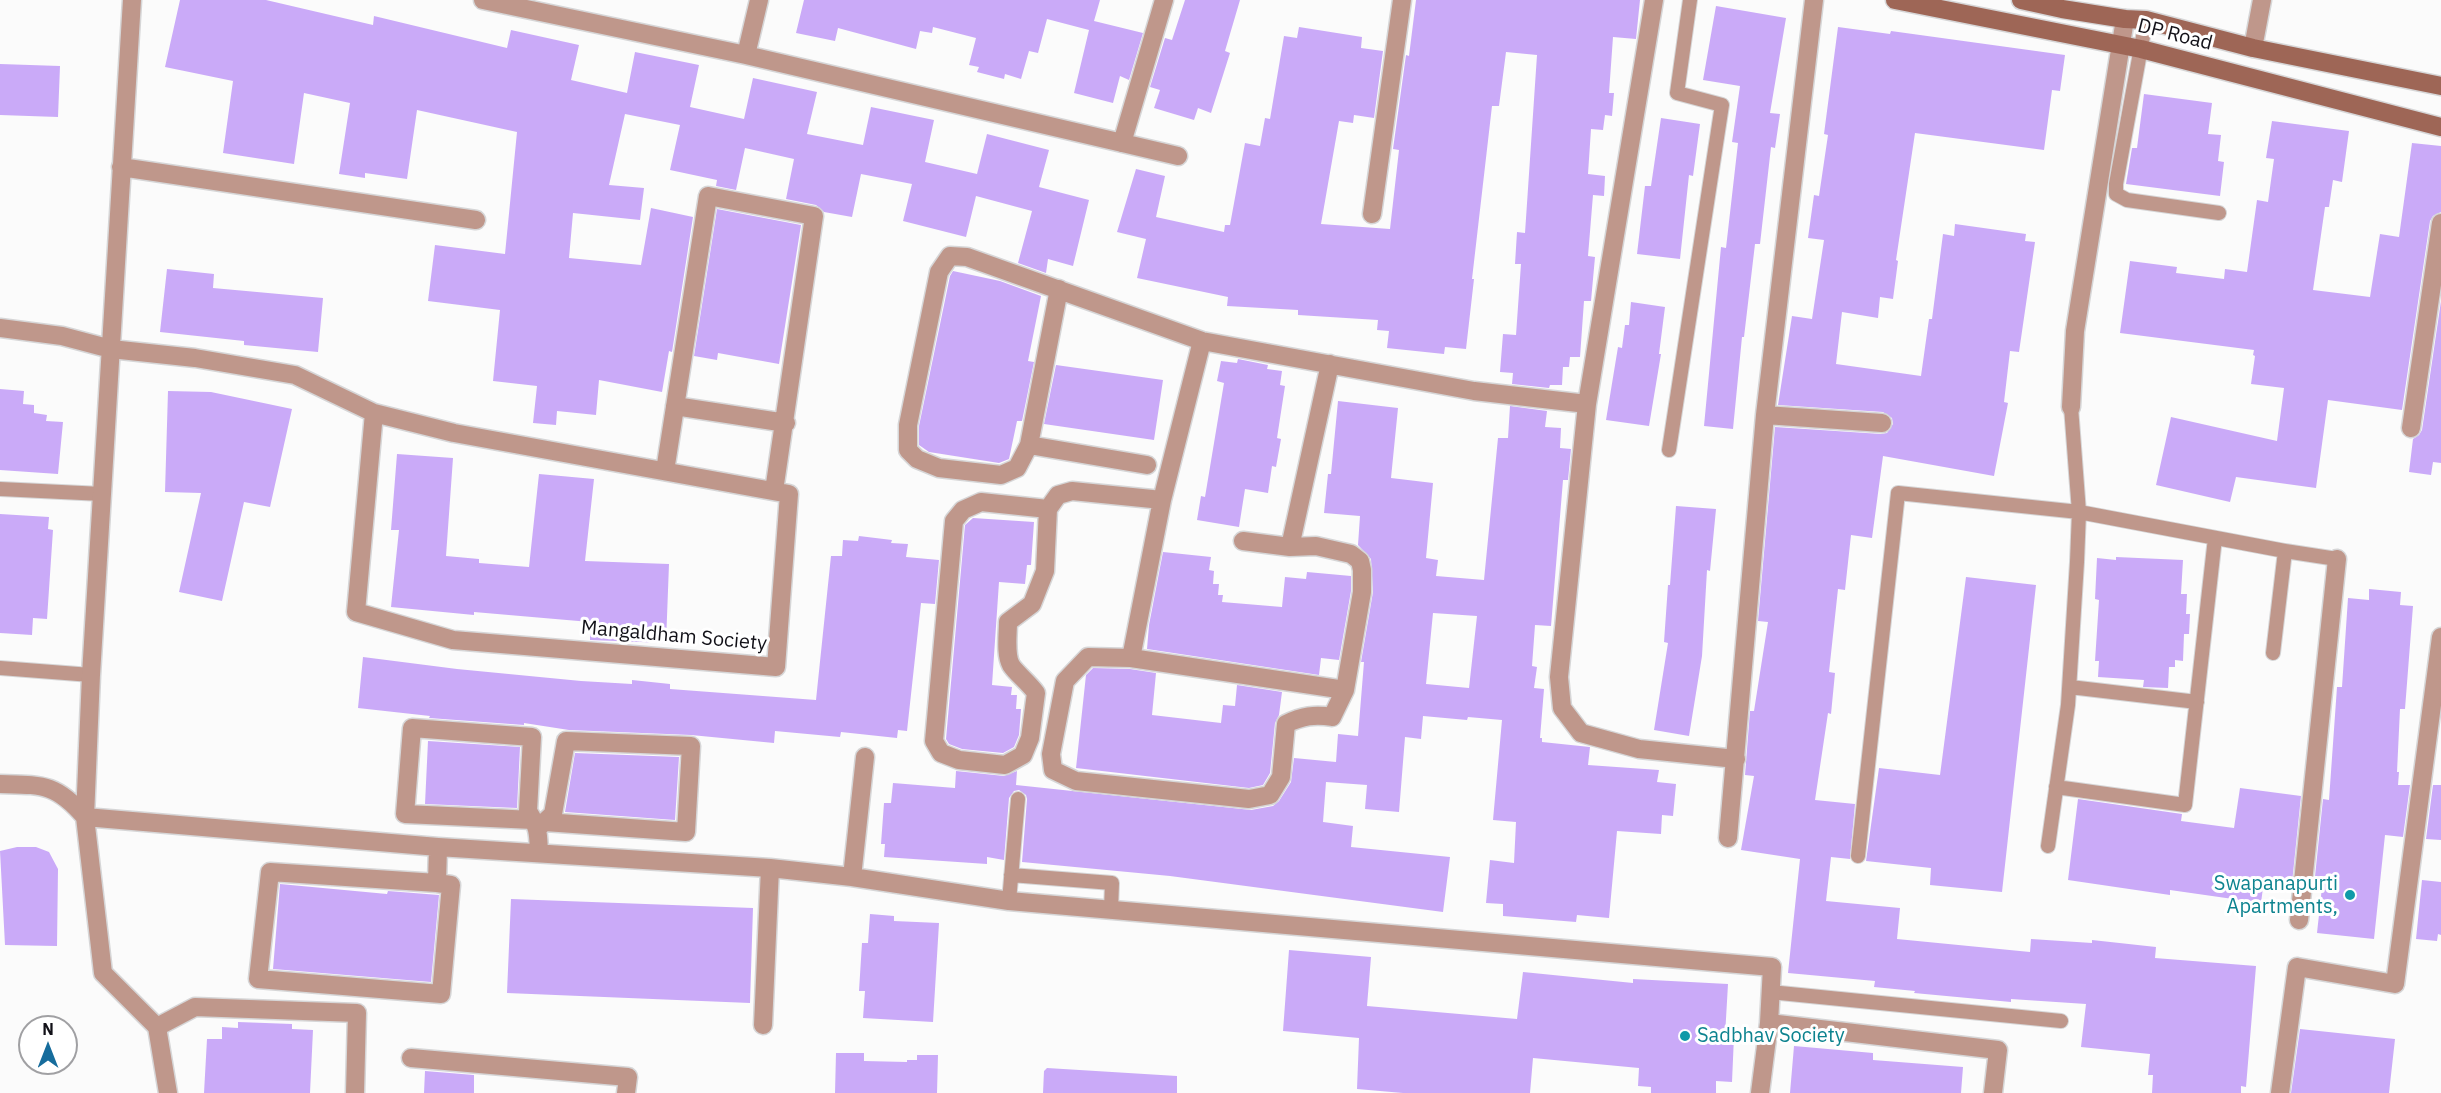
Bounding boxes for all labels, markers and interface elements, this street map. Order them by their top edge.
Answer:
street label: DP Road [2135,14,2215,56]
street label: Mangaldham Society [580,616,768,656]
place label: Swapanapurti Apartments, [2214,872,2338,919]
marker: Swapanapurti Apartments, [2343,888,2357,902]
north arrow [18,1015,78,1075]
text: N [42,1019,54,1039]
place label: Sadbhav Society [1697,1024,1845,1048]
marker: Sadbhav Society [1678,1029,1692,1043]

